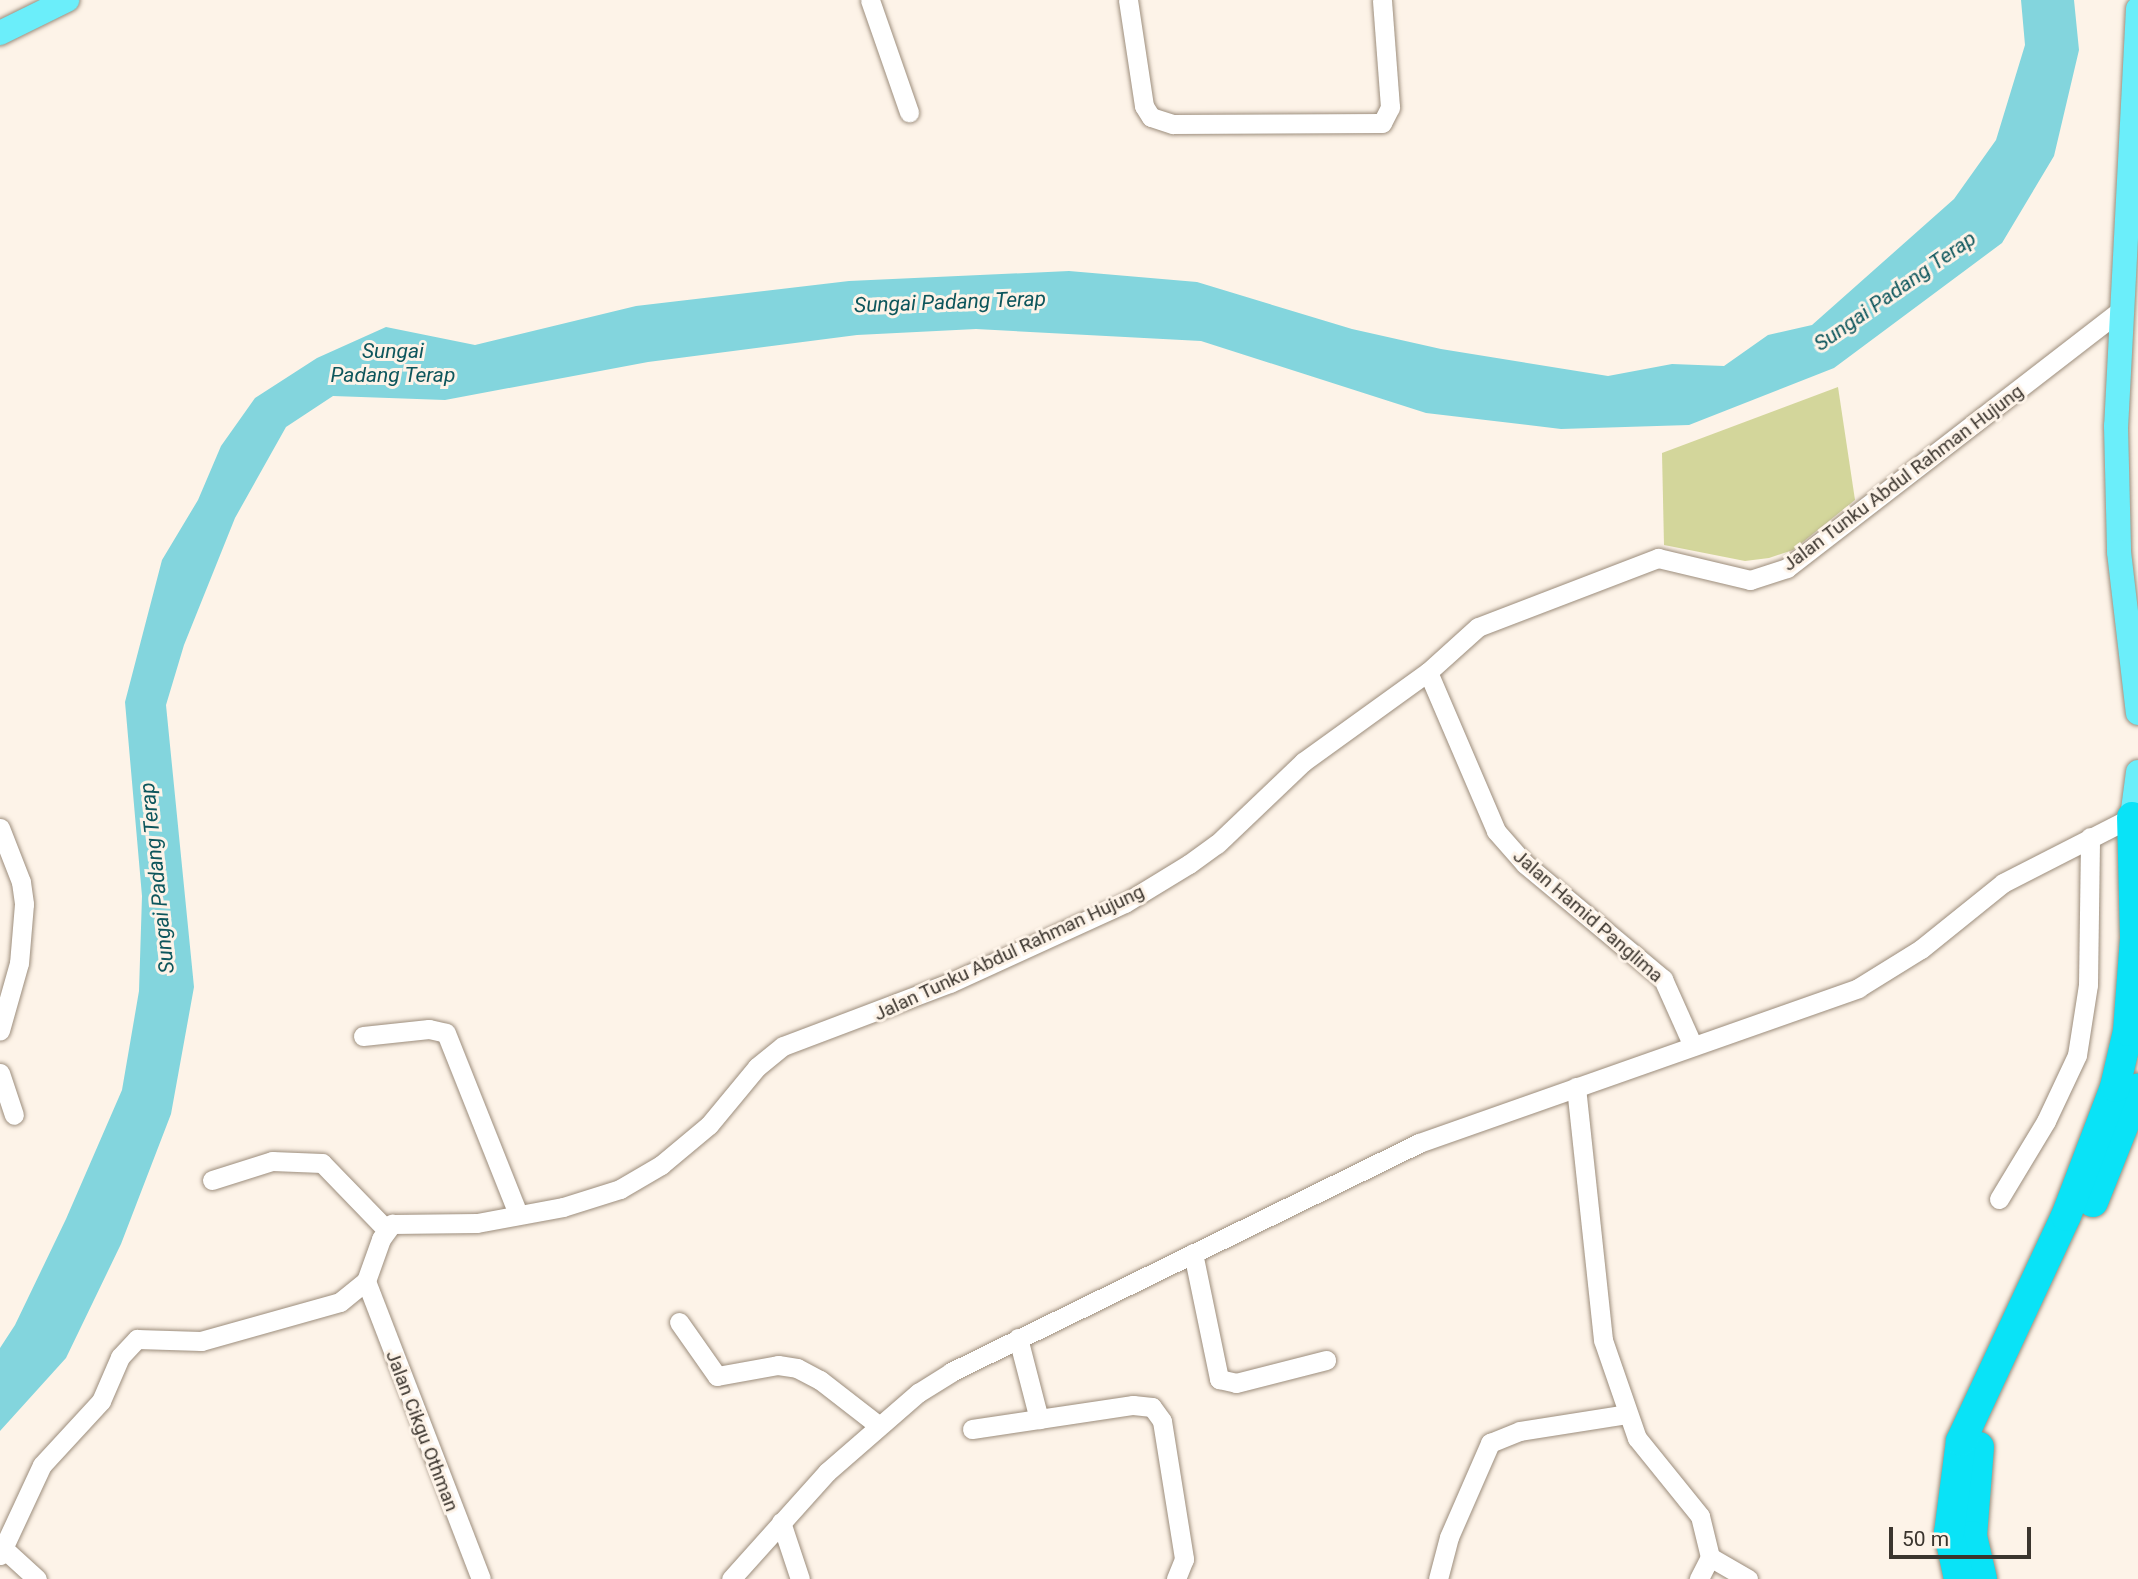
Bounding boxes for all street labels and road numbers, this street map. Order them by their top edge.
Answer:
street label: Jalan Tunku Abdul Rahman Hujung [1778,380,2028,576]
street label: Jalan Hamid Panglima [1508,845,1668,987]
street label: Jalan Tunku Abdul Rahman Hujung [870,880,1148,1026]
street label: Jalan Cikgu Othman [381,1347,463,1515]

